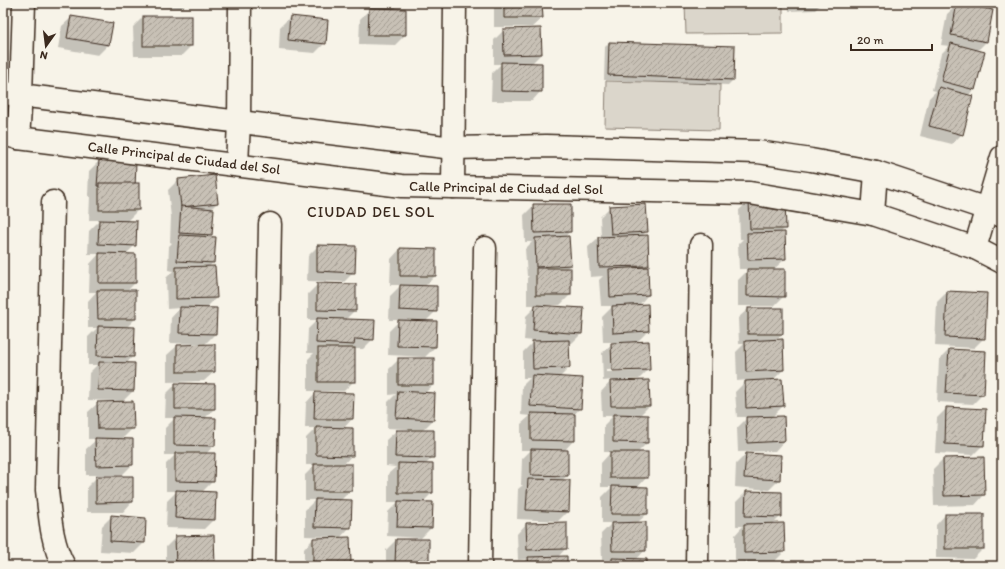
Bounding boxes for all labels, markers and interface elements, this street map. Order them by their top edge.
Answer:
north arrow [26,26,66,66]
scale bar [851,26,932,52]
text: 20 m [857,33,884,47]
text: N [39,48,49,62]
street label: Calle Principal de Ciudad del Sol [87,138,281,178]
street label: Calle Principal de Ciudad del Sol [409,178,603,198]
district label: CIUDAD DEL SOL [307,203,435,221]

